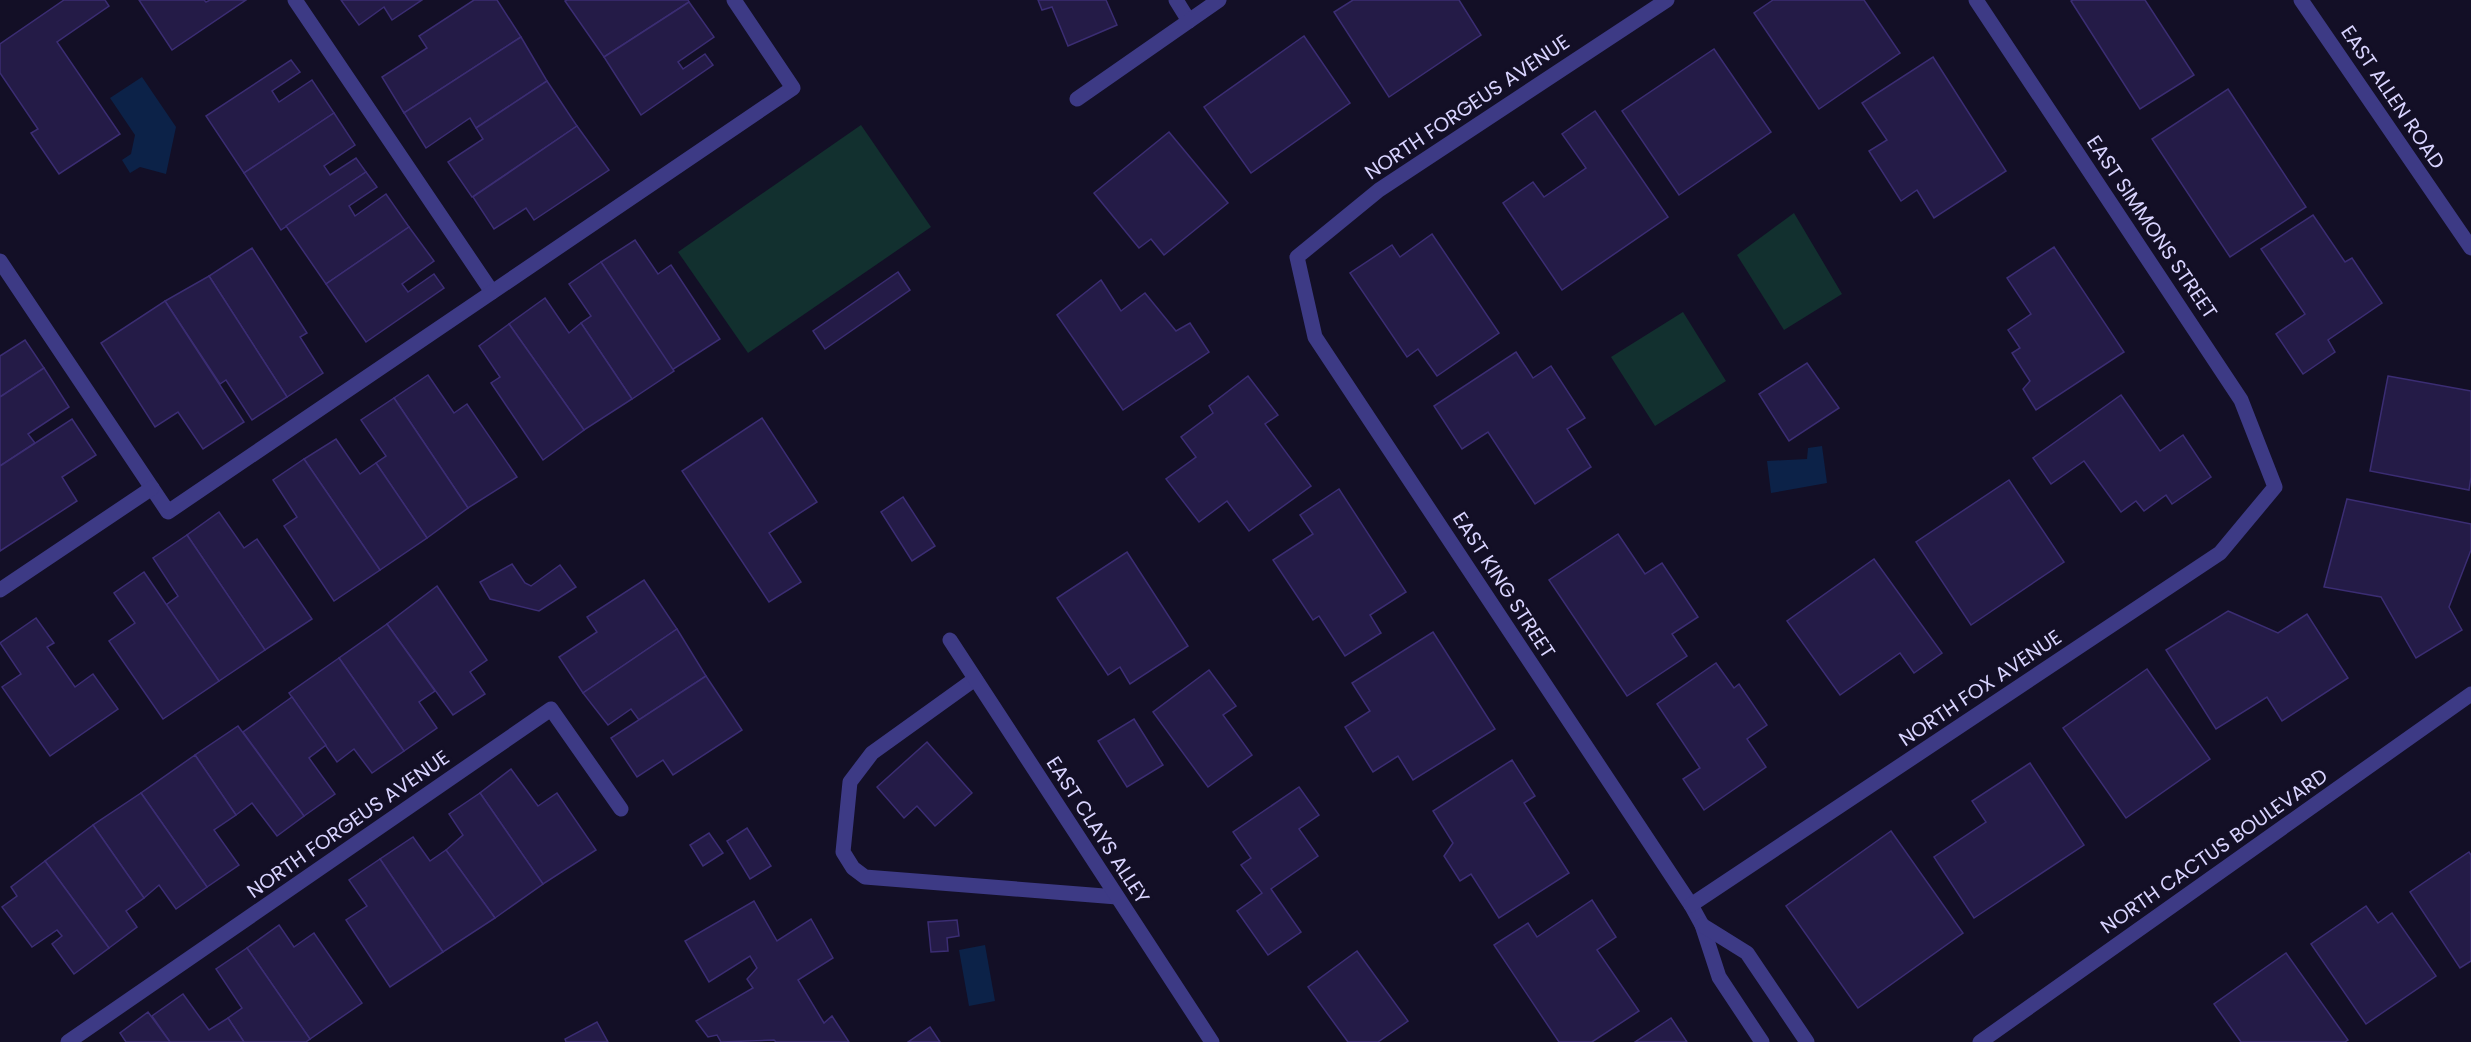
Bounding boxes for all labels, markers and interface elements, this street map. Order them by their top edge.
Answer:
street label: EAST ALLEN ROAD [2335,20,2451,174]
street label: NORTH FORGEUS AVENUE [1359,28,1575,186]
street label: EAST SIMMONS STREET [2080,130,2224,324]
street label: EAST KING STREET [1446,506,1562,664]
street label: NORTH FOX AVENUE [1893,623,2067,753]
street label: NORTH FORGEUS AVENUE [241,743,455,905]
street label: EAST CLAYS ALLEY [1040,751,1156,909]
street label: NORTH CACTUS BOULEVARD [2095,762,2333,940]

